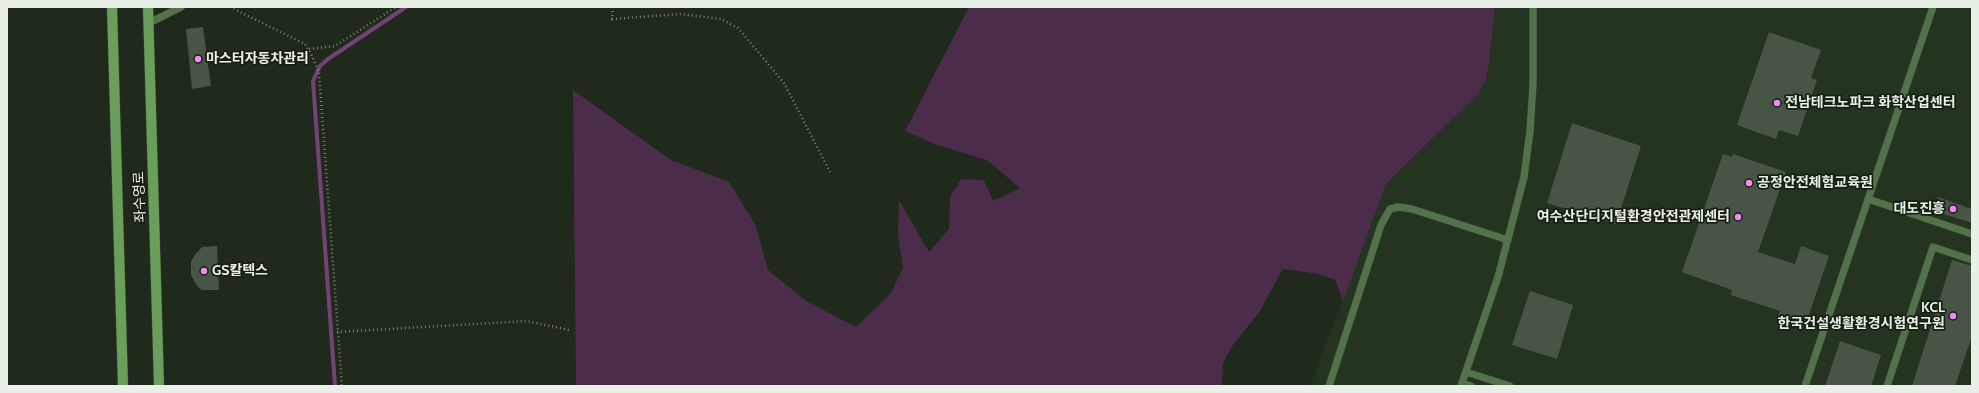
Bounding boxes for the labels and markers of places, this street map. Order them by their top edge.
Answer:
place label: 마스터자동차관리 [206,51,309,67]
marker: 마스터자동차관리 [193,54,203,64]
place label: 전남테크노파크 화학산업센터 [1785,95,1956,111]
marker: 전남테크노파크 화학산업센터 [1772,98,1782,108]
place label: 공정안전체험교육원 [1757,175,1873,191]
marker: 공정안전체험교육원 [1744,178,1754,188]
place label: 대도진흥 [1893,201,1945,217]
marker: 대도진흥 [1948,204,1958,214]
place label: 여수산단디지털환경안전관제센터 [1537,209,1730,225]
marker: 여수산단디지털환경안전관제센터 [1733,212,1743,222]
place label: GS칼텍스 [212,263,268,279]
marker: GS칼텍스 [199,266,209,276]
place label: KCL 한국건설생활환경시험연구원 [1778,300,1945,332]
marker: KCL 한국건설생활환경시험연구원 [1948,311,1958,321]

